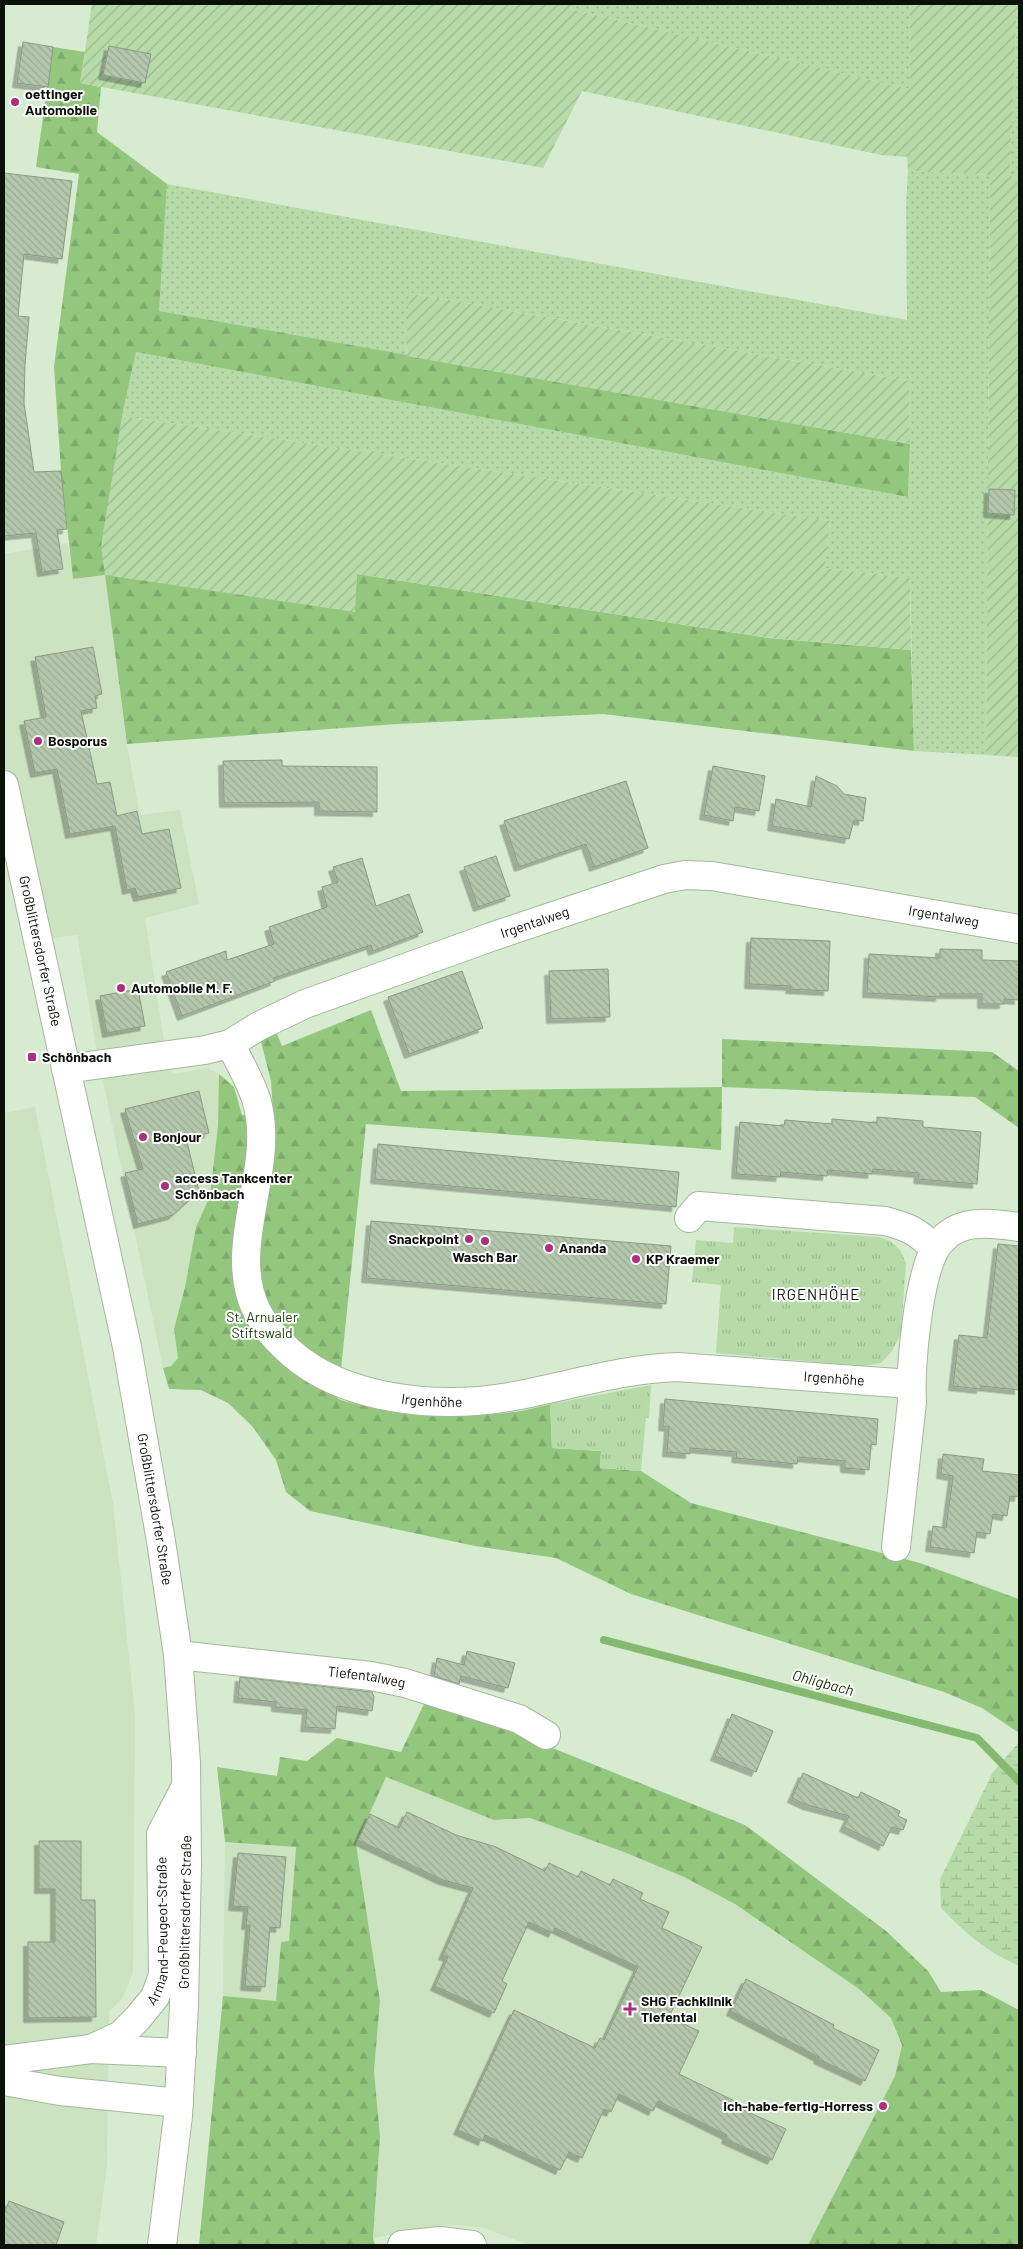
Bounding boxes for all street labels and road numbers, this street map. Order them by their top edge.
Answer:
street label: Großblittersdorfer Straße [16,874,66,1028]
street label: Irgentalweg [907,901,981,930]
street label: Irgentalweg [498,902,571,941]
street label: Irgenhöhe [803,1367,865,1389]
street label: Irgenhöhe [400,1390,462,1410]
street label: Großblittersdorfer Straße [134,1432,176,1586]
street label: Tiefentalweg [327,1662,407,1691]
street label: Großblittersdorfer Straße [175,1835,194,1989]
street label: Armand-Peugeot-Straße [143,1857,171,2008]

